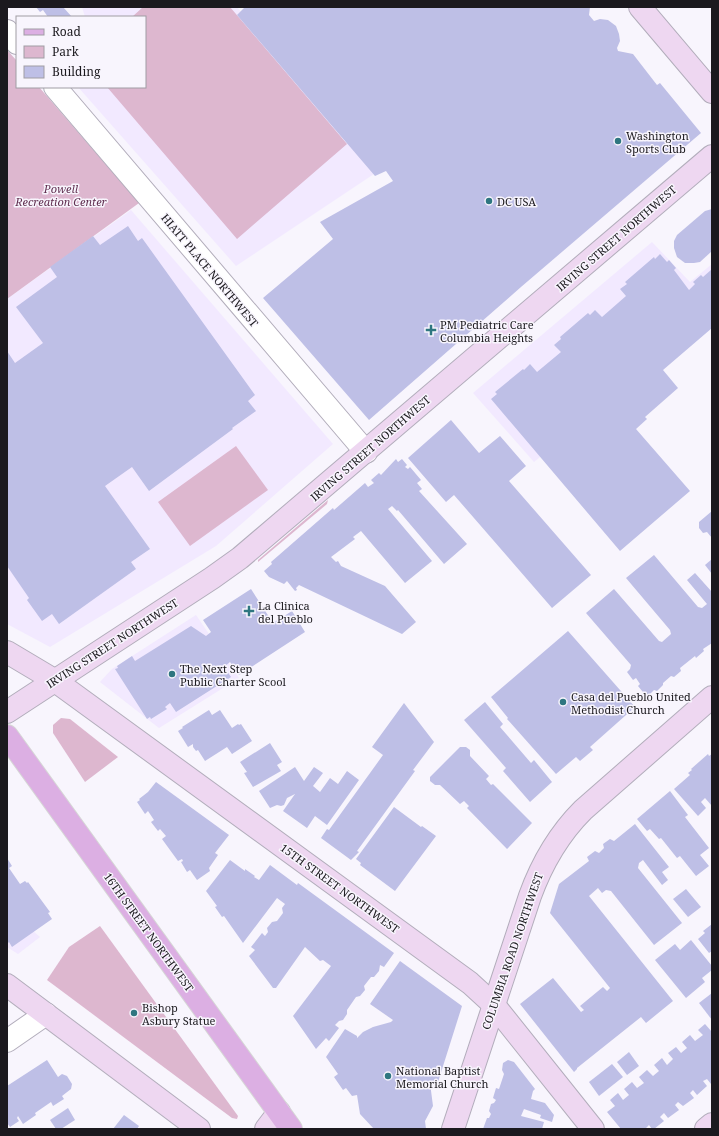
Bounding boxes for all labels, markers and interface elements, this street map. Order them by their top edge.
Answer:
legend [16,16,146,88]
text: Road [52,23,82,40]
text: Park [52,43,80,60]
text: Building [52,63,101,80]
place label: Washington Sports Club [626,128,689,156]
marker: Washington Sports Club [613,136,623,146]
park label: Powell Recreation Center [14,181,108,209]
street label: IRVING STREET NORTHWEST [553,182,679,294]
place label: DC USA [497,194,536,209]
marker: DC USA [484,196,494,206]
street label: HIATT PLACE NORTHWEST [158,210,262,330]
place label: PM Pediatric Care Columbia Heights [440,317,534,345]
marker: PM Pediatric Care Columbia Heights [425,324,437,336]
street label: IRVING STREET NORTHWEST [307,392,433,504]
street label: IRVING STREET NORTHWEST [43,595,181,691]
place label: La Clinica del Pueblo [258,598,313,626]
marker: La Clinica del Pueblo [243,605,255,617]
place label: The Next Step Public Charter Scool [180,661,287,689]
marker: The Next Step Public Charter Scool [167,669,177,679]
place label: Casa del Pueblo United Methodist Church [571,689,691,717]
marker: Casa del Pueblo United Methodist Church [558,697,568,707]
street label: 15TH STREET NORTHWEST [278,840,403,936]
street label: 16TH STREET NORTHWEST [101,870,197,995]
street label: COLUMBIA ROAD NORTHWEST [478,870,546,1032]
place label: Bishop Asbury Statue [142,1000,216,1028]
marker: Bishop Asbury Statue [129,1008,139,1018]
place label: National Baptist Memorial Church [396,1063,488,1091]
marker: National Baptist Memorial Church [383,1071,393,1081]

